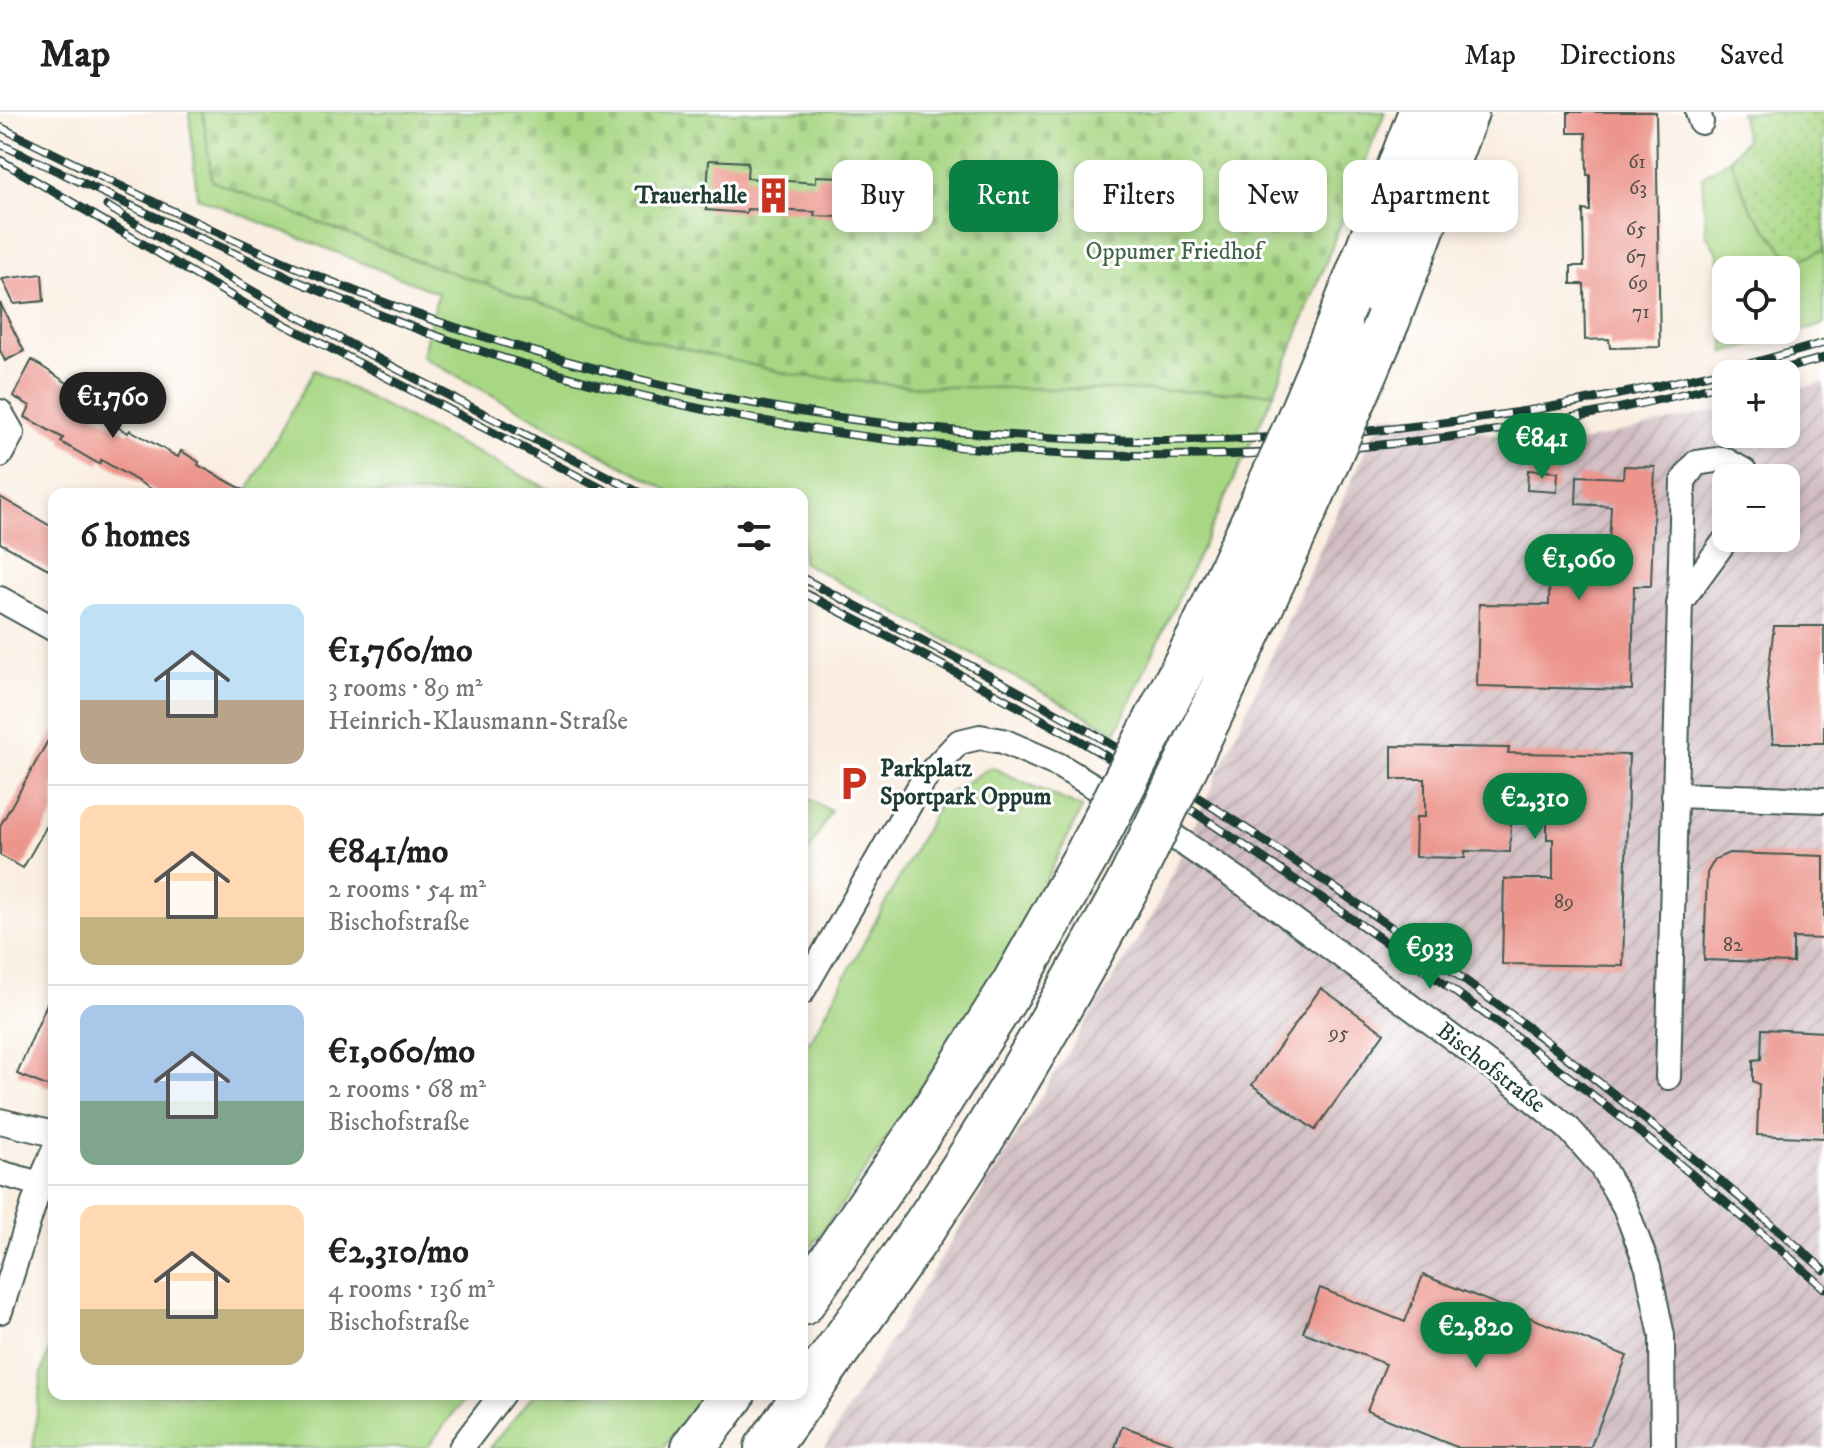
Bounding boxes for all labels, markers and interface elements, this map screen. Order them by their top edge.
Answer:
text: Map [40,31,110,79]
text: Map [1464,38,1516,73]
text: Directions [1560,38,1676,73]
text: Saved [1720,38,1784,73]
house number: 61 [1628,150,1646,175]
chip: Buy [832,160,933,232]
chip: Rent [949,160,1058,232]
chip: Filters [1074,160,1203,232]
chip: New [1219,160,1327,232]
chip: Apartment [1343,160,1518,232]
house number: 63 [1629,176,1647,201]
building icon: Trauerhalle [754,177,792,215]
place label: Trauerhalle [634,181,747,211]
house number: 65 [1626,217,1646,242]
park label: Oppumer Friedhof [1086,237,1266,267]
house number: 67 [1626,245,1646,270]
map controls [1712,256,1800,552]
button: locate [1712,256,1800,344]
house number: 69 [1628,271,1648,296]
house number: 71 [1632,300,1650,325]
button: + [1712,360,1800,448]
pin: €1,760 [48,372,178,440]
text: €1,760 [77,381,149,414]
pin: €841 [1495,413,1589,481]
text: €841 [1516,422,1568,455]
button: − [1712,464,1800,552]
icon: filters [732,514,776,558]
text: 6 homes [80,515,190,557]
pin: €1,060 [1514,534,1644,602]
text: €1,060 [1542,543,1616,576]
text: €1,760/mo [328,630,472,672]
icon: home [144,636,240,732]
text: 3 rooms · 89 m² [328,672,483,705]
text: Heinrich-Klausmann-Straße [328,705,628,738]
place label: Parkplatz Sportpark Oppum [880,754,1052,812]
parking icon: Parkplatz Sportpark Oppum [835,764,873,802]
pin: €2,310 [1470,773,1600,841]
text: €2,310 [1501,782,1569,815]
text: €841/mo [328,831,448,873]
icon: home [144,837,240,933]
text: 2 rooms · 54 m² [328,873,486,906]
house number: 89 [1554,890,1574,915]
text: Bischofstraße [328,906,470,939]
pin: €933 [1383,923,1477,991]
text: €933 [1406,932,1454,965]
house number: 82 [1723,933,1743,958]
street label: Bischofstraße [1430,1016,1552,1120]
house number: 95 [1328,1021,1349,1046]
text: €1,060/mo [328,1031,475,1073]
icon: home [144,1037,240,1133]
text: 2 rooms · 68 m² [328,1073,486,1106]
text: Bischofstraße [328,1106,470,1139]
text: €2,310/mo [328,1231,469,1273]
icon: home [144,1237,240,1333]
text: 4 rooms · 136 m² [328,1273,495,1306]
pin: €2,820 [1411,1302,1541,1370]
text: Bischofstraße [328,1306,470,1339]
text: €2,820 [1438,1311,1514,1344]

